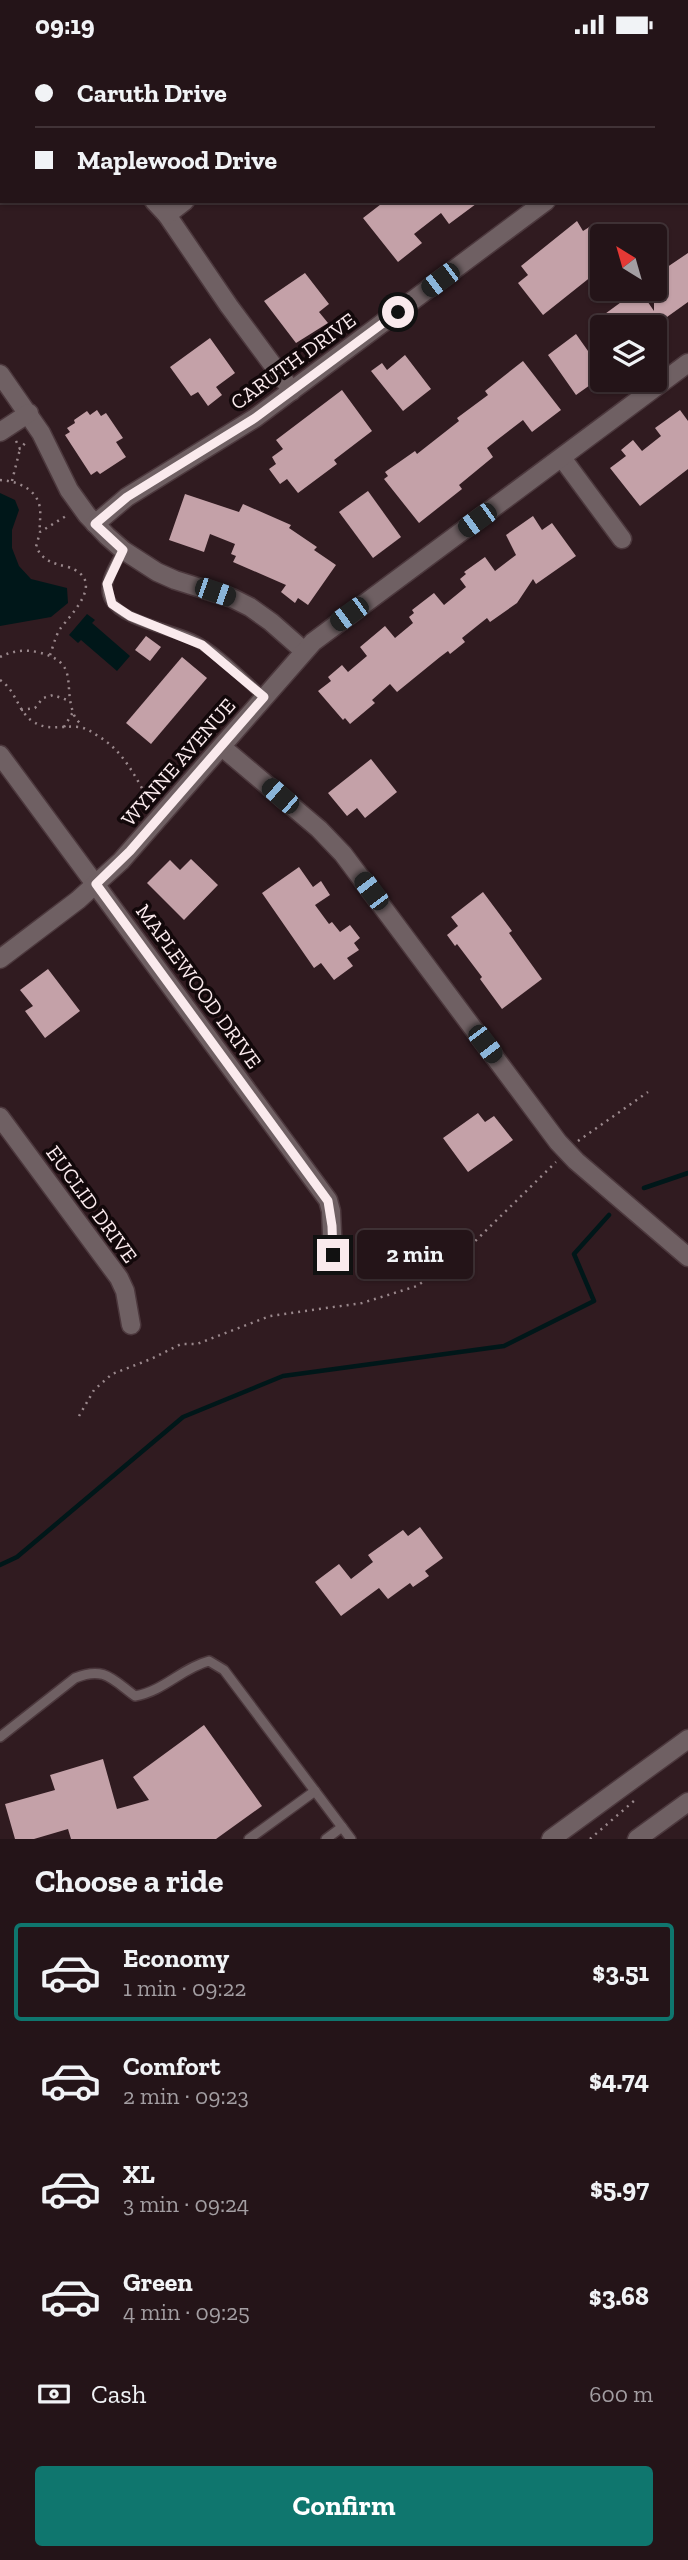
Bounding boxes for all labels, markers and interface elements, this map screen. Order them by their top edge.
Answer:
text: 09:19 [35,9,95,41]
text: Caruth Drive [77,77,227,109]
text: Maplewood Drive [77,144,277,176]
north arrow [590,224,667,301]
map controls [590,224,667,392]
car [417,259,464,301]
route start [382,296,414,328]
street label: CARUTH DRIVE [225,307,361,415]
button: layers [590,315,667,392]
car [454,499,501,541]
car [192,575,239,609]
car [326,593,373,635]
street label: WYNNE AVENUE [116,693,240,831]
car [258,774,303,818]
car [350,868,393,914]
street label: MAPLEWOOD DRIVE [131,899,267,1073]
car [464,1021,507,1067]
street label: EUCLID DRIVE [41,1140,143,1268]
callout: 2 min [358,1231,473,1279]
route end [317,1239,349,1271]
text: 2 min [386,1240,444,1268]
text: Choose a ride [35,1862,223,1900]
icon: car [39,1941,102,2004]
text: Economy [123,1942,229,1974]
text: $3.51 [592,1956,649,1988]
text: 1 min · 09:22 [123,1974,246,2002]
icon: car [39,2049,102,2112]
text: Comfort [123,2050,220,2082]
text: $4.74 [589,2064,649,2096]
text: 2 min · 09:23 [123,2082,249,2110]
icon: car [39,2157,102,2220]
text: XL [123,2158,155,2190]
text: $5.97 [590,2172,649,2204]
text: 3 min · 09:24 [123,2190,249,2218]
icon: car [39,2265,102,2328]
text: Green [123,2266,193,2298]
text: $3.68 [589,2280,649,2312]
text: 4 min · 09:25 [123,2298,250,2326]
icon: cash [35,2375,73,2413]
text: Cash [91,2378,146,2410]
text: 600 m [589,2380,653,2408]
button: Confirm [35,2466,653,2546]

